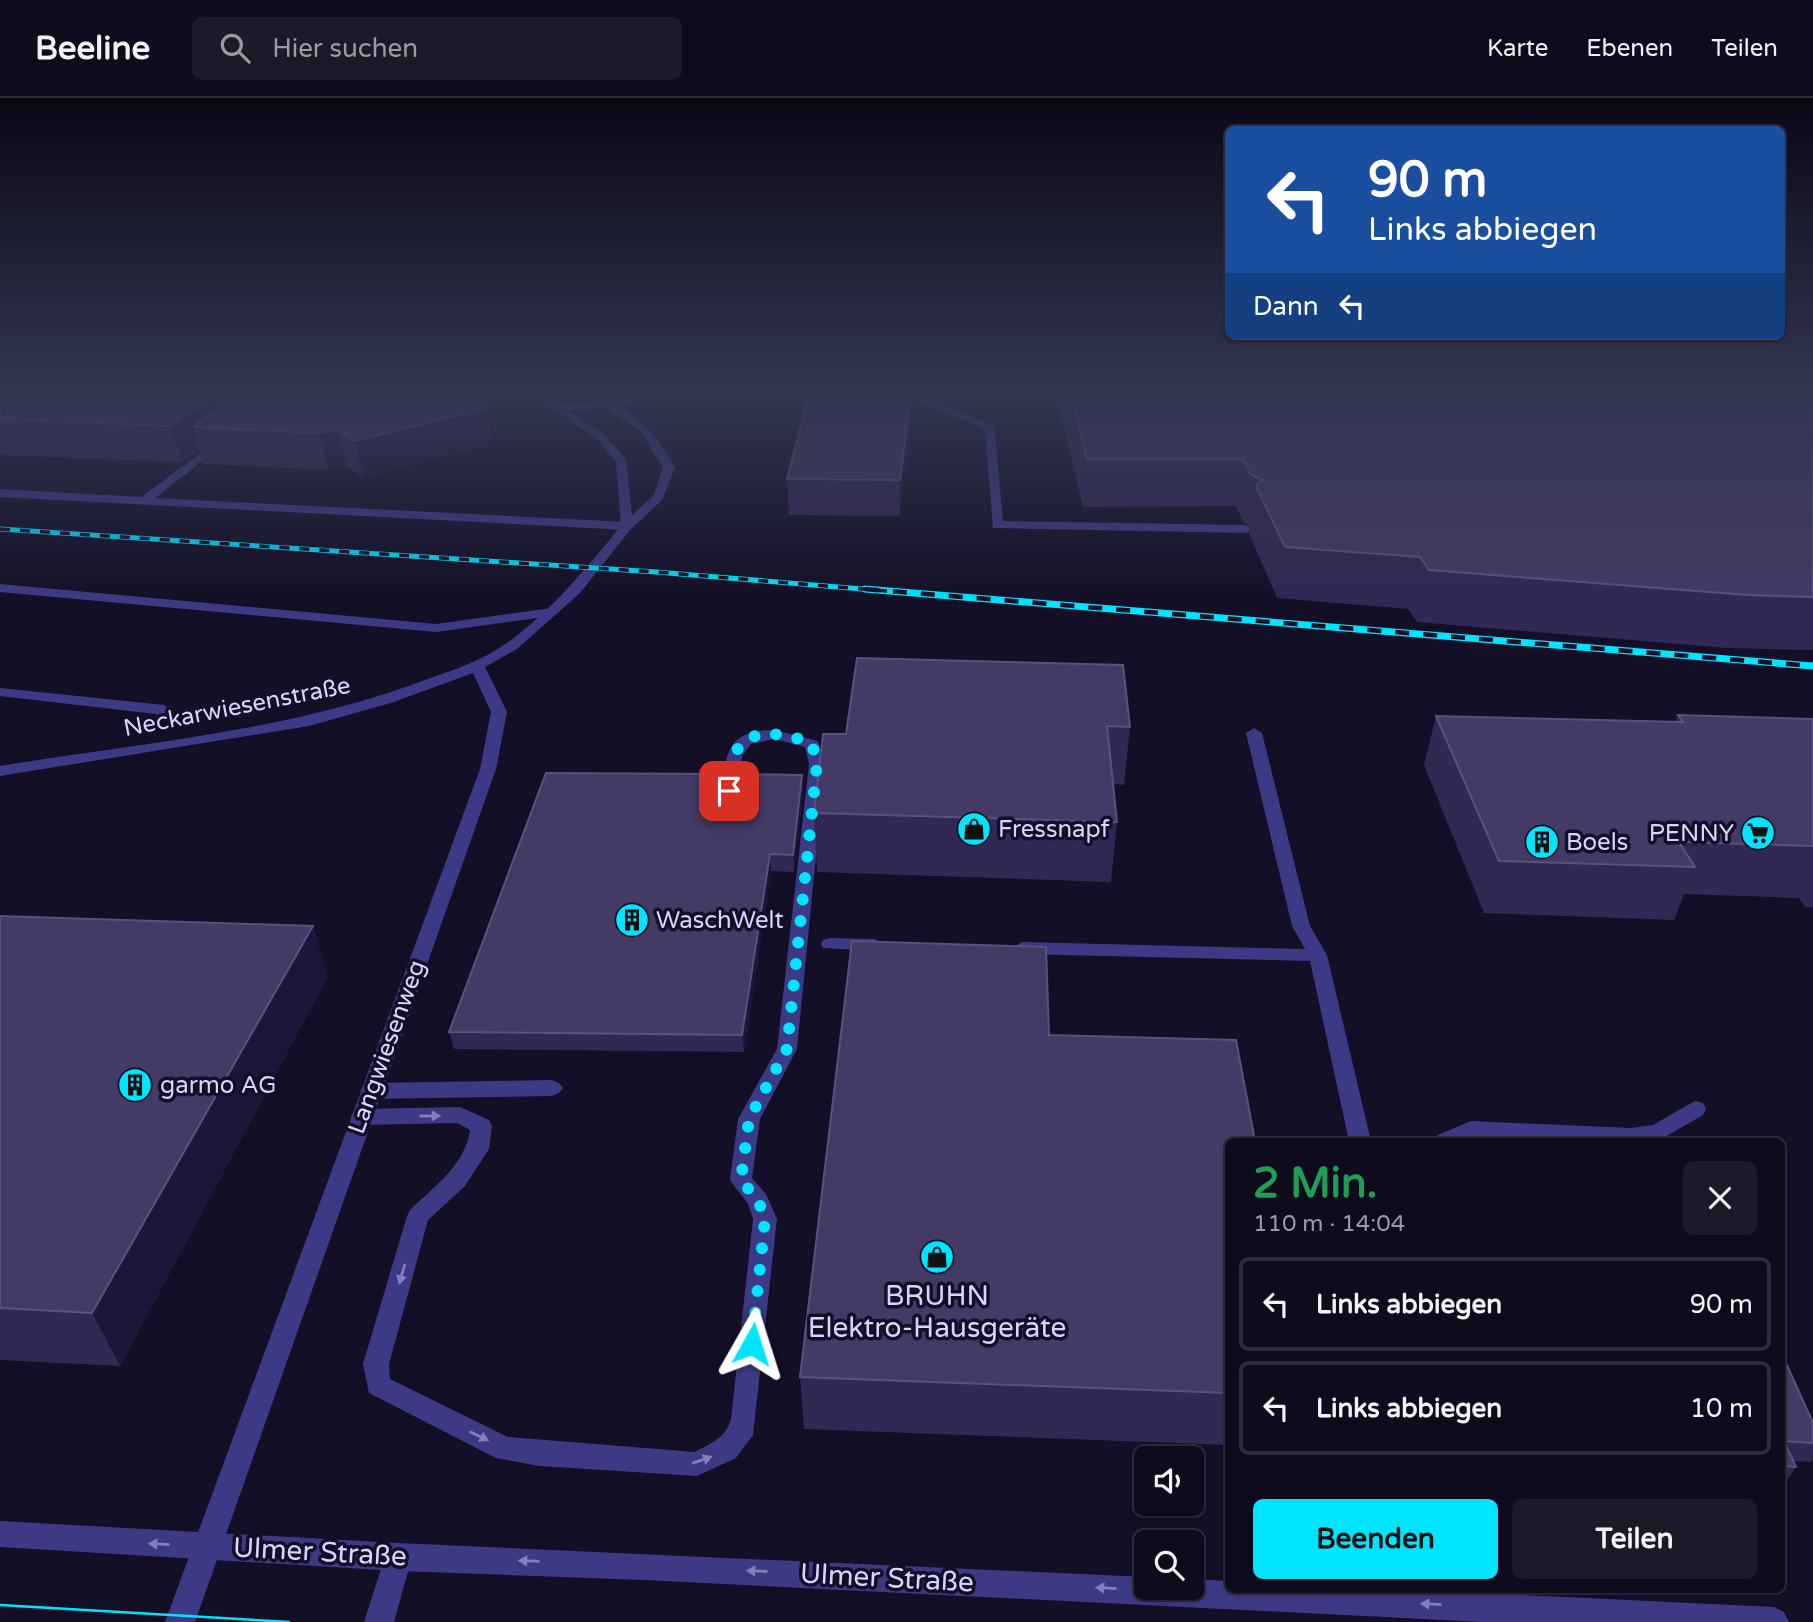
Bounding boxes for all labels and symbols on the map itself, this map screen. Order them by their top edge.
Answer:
street label: Neckarwiesenstraße [121,671,353,743]
pin [699,761,759,821]
shop icon: Fressnapf [955,810,993,848]
supermarket icon: PENNY [1739,814,1777,852]
place label: Fressnapf [998,815,1111,844]
place label: PENNY [1649,819,1734,848]
building icon: Boels [1523,823,1561,861]
place label: Boels [1566,828,1628,857]
building icon: WaschWelt [613,901,651,939]
place label: WaschWelt [656,906,784,935]
street label: Langwiesenweg [342,956,432,1138]
building icon: garmo AG [116,1066,154,1104]
place label: garmo AG [160,1071,276,1100]
one-way arrow [420,1110,442,1122]
shop icon: BRUHN Elektro-Hausgeräte [918,1238,956,1276]
one-way arrow [396,1264,406,1285]
place label: BRUHN Elektro-Hausgeräte [808,1279,1066,1345]
position arrow [715,1307,789,1381]
one-way arrow [469,1430,489,1442]
one-way arrow [691,1454,712,1465]
street label: Ulmer Straße [232,1530,408,1574]
one-way arrow [148,1538,170,1549]
one-way arrow [518,1556,540,1567]
street label: Ulmer Straße [799,1556,975,1600]
one-way arrow [745,1566,767,1577]
one-way arrow [1095,1583,1117,1594]
one-way arrow [1420,1599,1442,1610]

